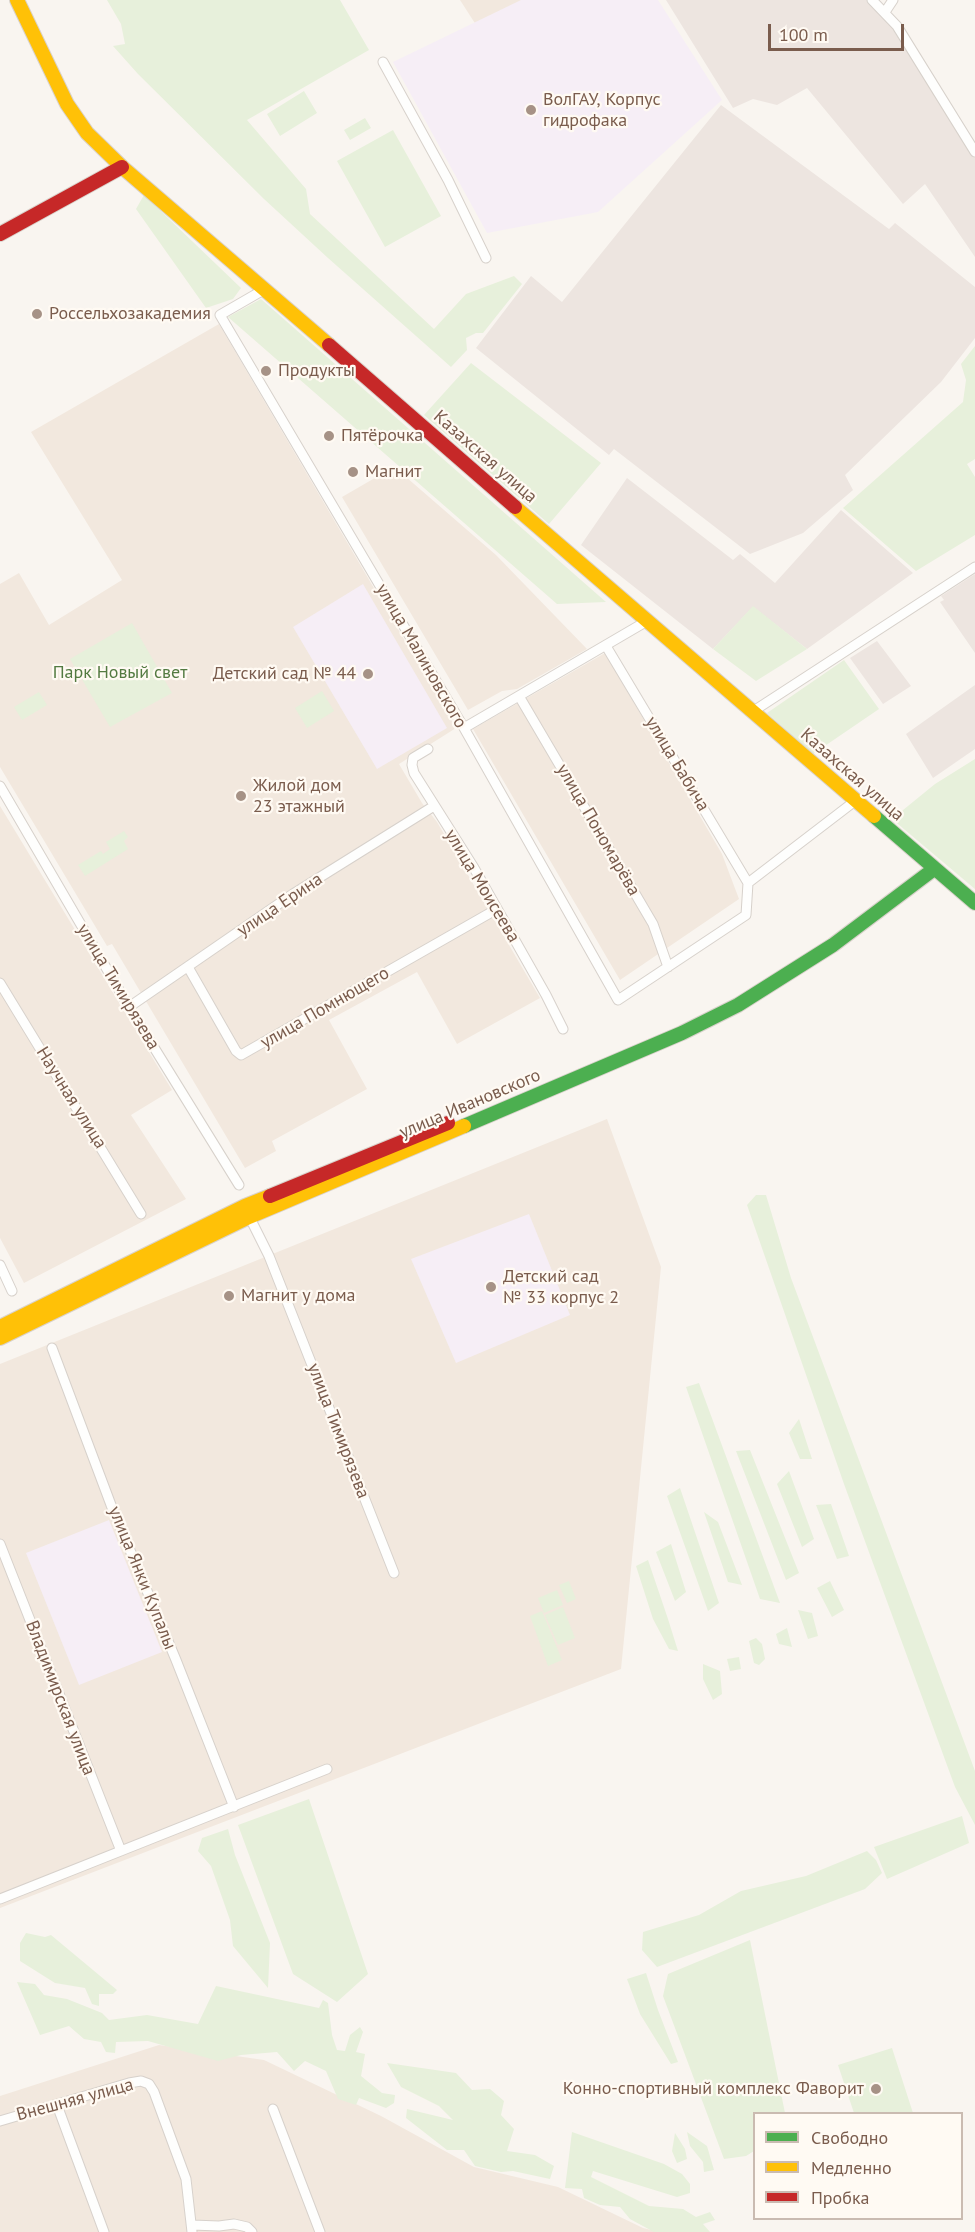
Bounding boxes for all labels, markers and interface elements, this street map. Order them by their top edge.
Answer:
scale bar [771,12,908,50]
text: 100 m [779,23,828,46]
place label: ВолГАУ, Корпус гидрофака [543,89,661,132]
marker: ВолГАУ, Корпус гидрофака [524,103,538,117]
place label: Россельхозакадемия [49,303,211,325]
marker: Россельхозакадемия [30,307,44,321]
place label: Продукты [278,360,355,382]
marker: Продукты [259,364,273,378]
street label: Казахская улица [429,406,541,508]
place label: Пятёрочка [341,425,423,447]
marker: Пятёрочка [322,429,336,443]
place label: Магнит [365,461,422,483]
marker: Магнит [346,465,360,479]
street label: улица Малиновского [371,580,471,732]
park label: Парк Новый свет [53,662,187,684]
place label: Детский сад № 44 [213,663,356,685]
marker: Детский сад № 44 [361,667,375,681]
street label: улица Бабича [640,713,714,815]
street label: Казахская улица [796,724,908,826]
street label: улица Пономарёва [551,760,645,900]
place label: Жилой дом 23 этажный [253,775,345,818]
marker: Жилой дом 23 этажный [234,789,248,803]
street label: улица Моисеева [440,826,524,946]
street label: улица Ерина [233,869,327,941]
street label: улица Тимирязева [72,920,164,1054]
street label: улица Помнющего [257,962,393,1054]
street label: Научная улица [31,1043,111,1153]
street label: улица Ивановского [396,1064,544,1144]
place label: Детский сад № 33 корпус 2 [503,1266,619,1308]
marker: Детский сад № 33 корпус 2 [484,1280,498,1294]
place label: Магнит у дома [241,1285,355,1307]
marker: Магнит у дома [222,1289,236,1303]
street label: улица Тимирязева [302,1360,374,1502]
street label: улица Янки Купалы [103,1503,181,1653]
street label: Владимирская улица [21,1618,99,1778]
street label: Внешняя улица [14,2074,136,2126]
place label: Конно-спортивный комплекс Фаворит [563,2078,864,2100]
marker: Конно-спортивный комплекс Фаворит [869,2082,883,2096]
legend [753,2112,963,2220]
text: Свободно [811,2126,888,2149]
text: Медленно [811,2156,892,2179]
text: Пробка [811,2186,869,2209]

